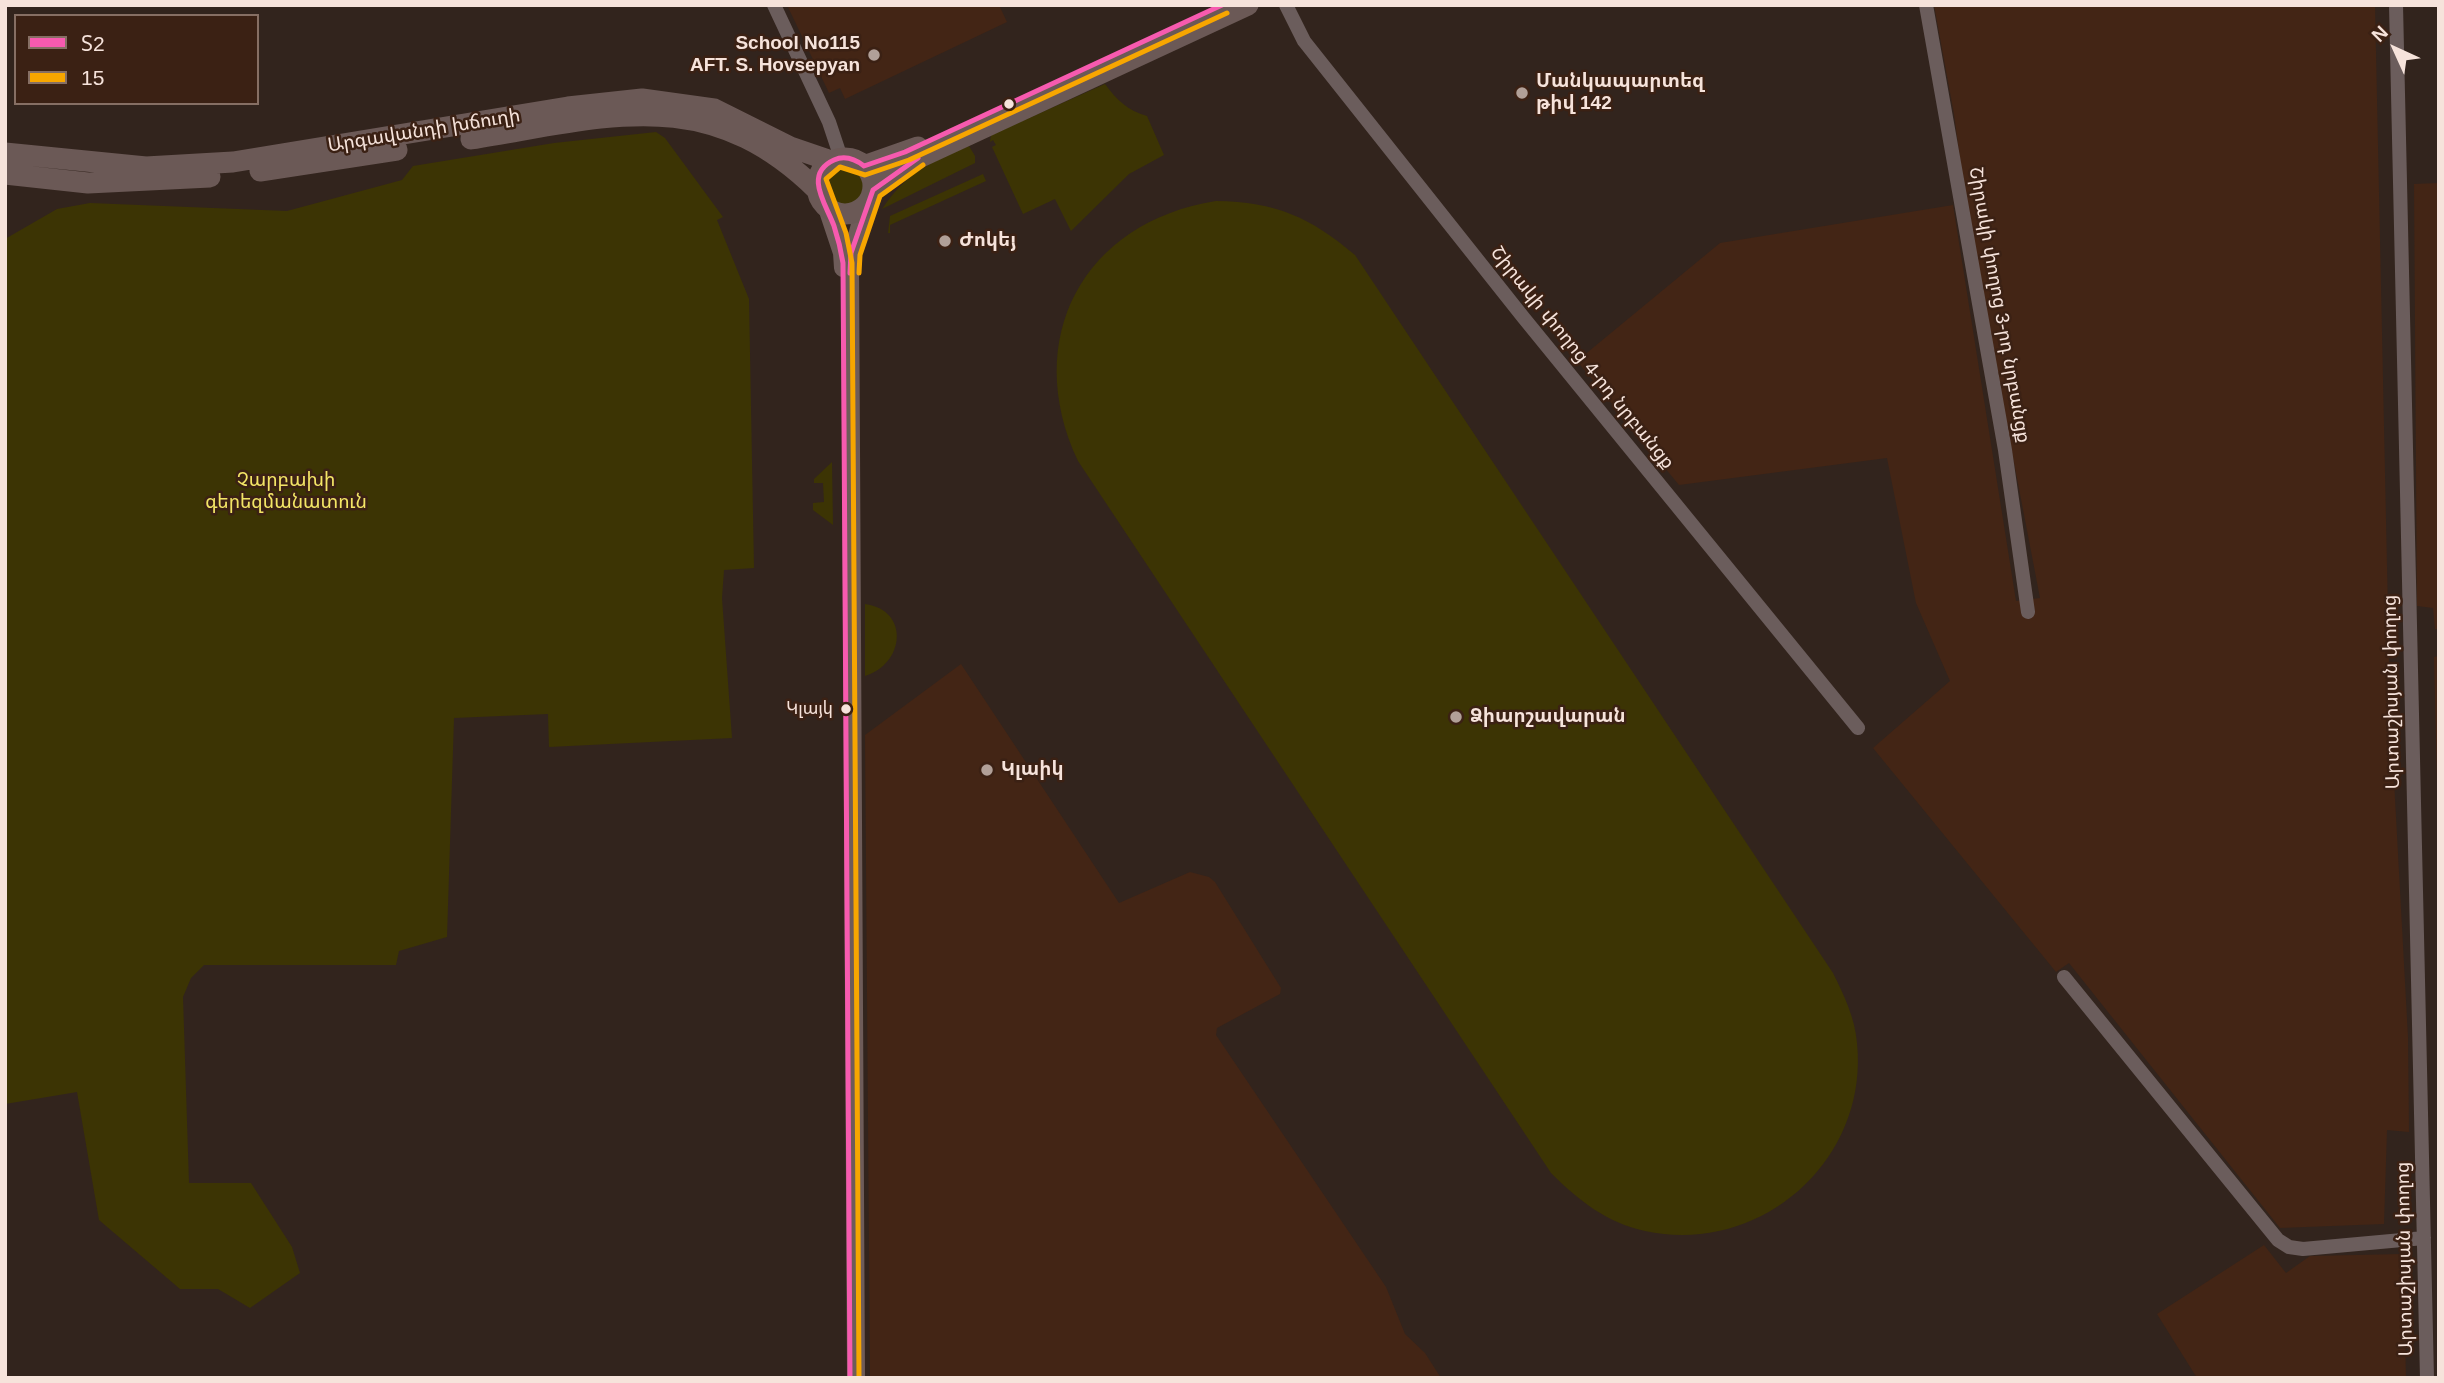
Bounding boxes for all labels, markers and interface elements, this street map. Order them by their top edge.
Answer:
legend [14,14,259,105]
north arrow [2360,14,2430,84]
text: N [2368,22,2392,46]
text: Տ2 [81,32,105,55]
place label: School No115 AFT. S. Hovsepyan [690,33,860,77]
marker: School No115 AFT. S. Hovsepyan [866,47,882,63]
text: 15 [81,66,104,89]
place label: Մանկապարտեզ թիվ 142 [1536,71,1704,115]
marker: Մանկապարտեզ թիվ 142 [1514,85,1530,101]
unlabelled marker [1002,97,1016,111]
street label: Արգավանդի խճուղի [326,105,522,157]
street label: Շիրակի փողոց 3-րդ նրբանցք [1963,165,2035,445]
place label: Ժոկեյ [959,230,1016,252]
marker: Ժոկեյ [937,233,953,249]
street label: Շիրակի փողոց 4-րդ նրբանցք [1485,242,1679,474]
park label: Չարբախի գերեզմանատուն [205,470,367,514]
street label: Արտաշիսյան փողոց [2379,594,2405,790]
place label: Կլայկ [786,699,833,719]
marker: Կլայկ [839,702,853,716]
place label: Ձիարշավարան [1470,706,1626,728]
marker: Ձիարշավարան [1448,709,1464,725]
place label: Կլաիկ [1001,759,1064,781]
marker: Կլաիկ [979,762,995,778]
street label: Արտաշիսյան փողոց [2392,1161,2418,1357]

